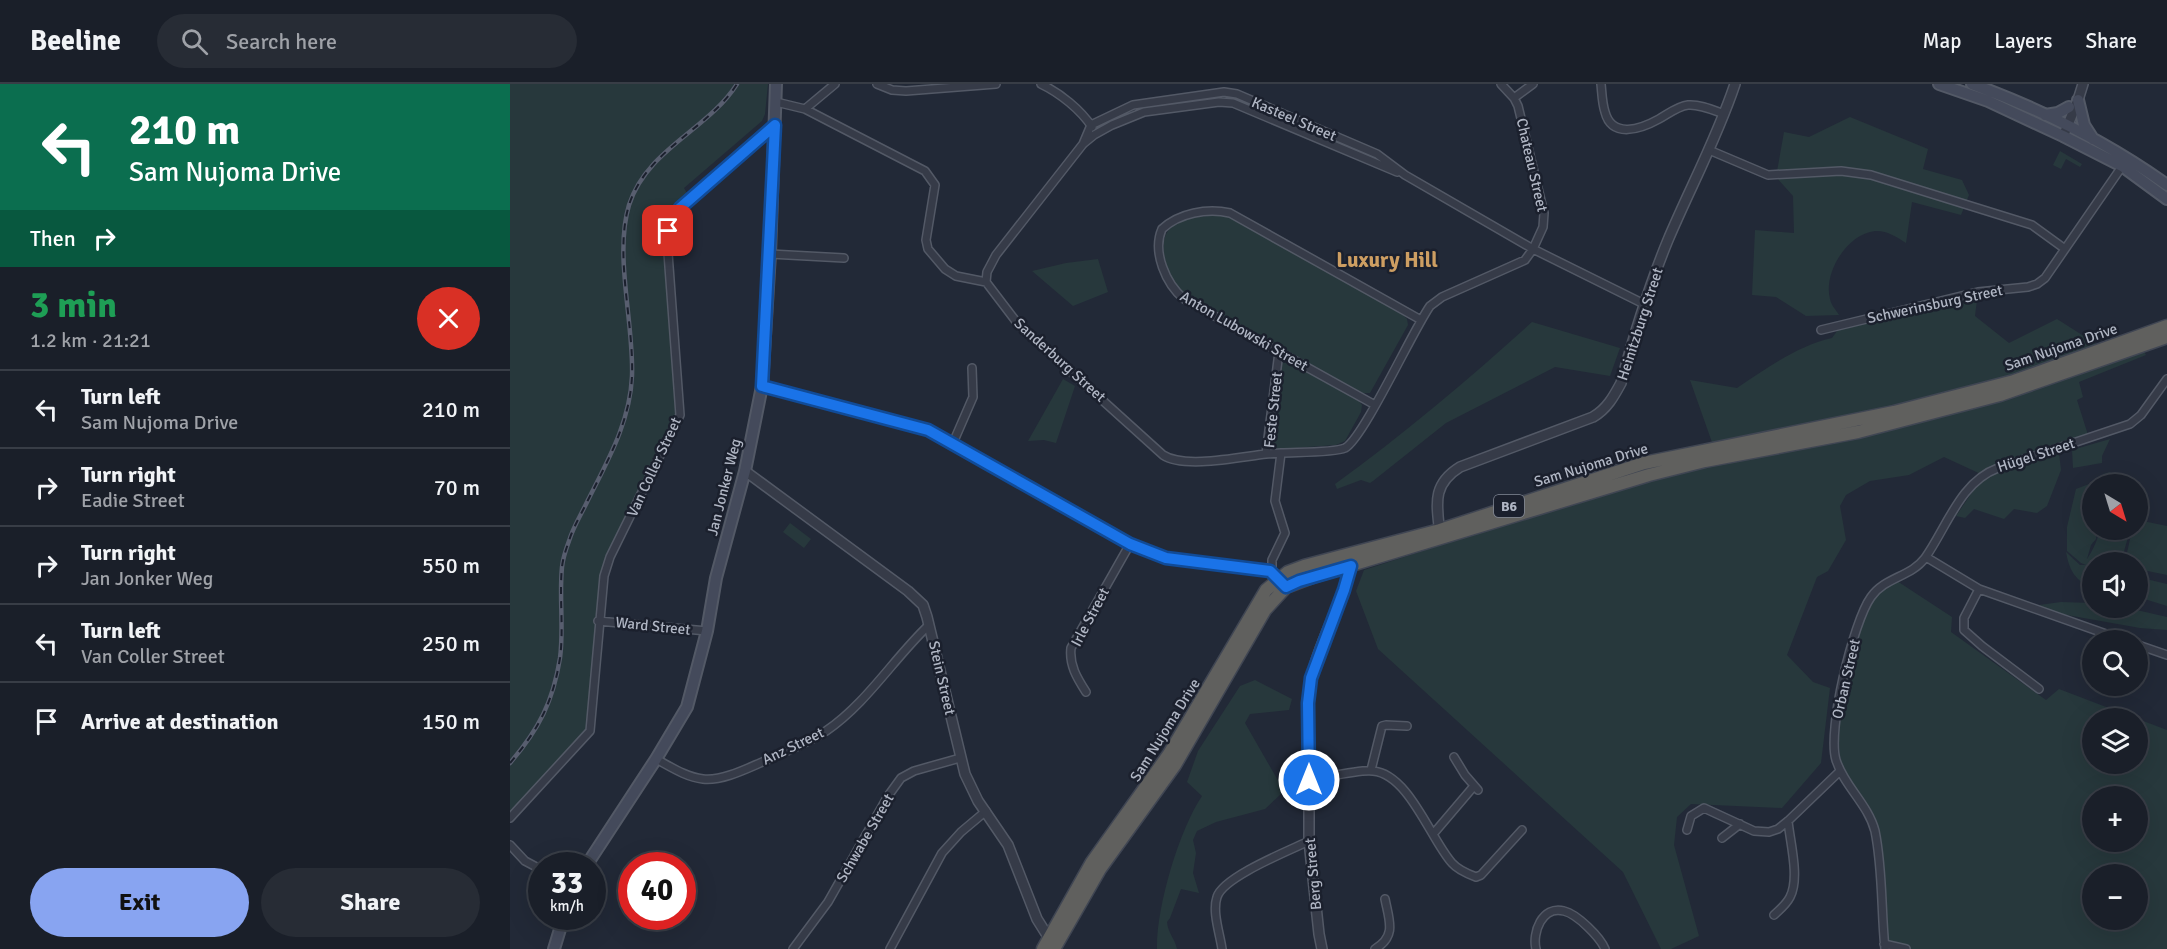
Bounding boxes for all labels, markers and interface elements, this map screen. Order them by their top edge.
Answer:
search box [157,14,577,68]
text: Beeline [30,24,121,58]
icon: search [178,25,211,58]
text: Search here [226,28,337,55]
text: Map [1923,28,1961,54]
text: Layers [1994,28,2052,54]
text: Share [2085,28,2137,54]
street label: Kasteel Street [1249,93,1339,145]
text: 210 m [129,105,240,156]
icon: left [30,108,108,186]
street label: Chateau Street [1512,116,1552,214]
text: Sam Nujoma Drive [129,156,341,189]
pin [642,205,693,256]
icon: arrive [651,214,684,247]
icon: right [88,222,121,255]
text: Then [30,225,76,252]
district label: Luxury Hill [1336,247,1438,273]
street label: Heinitzburg Street [1613,265,1667,383]
street label: Schwerinsburg Street [1866,281,2004,327]
text: 3 min [30,283,117,328]
button: close [417,287,480,350]
street label: Anton Lubowski Street [1177,287,1311,375]
street label: Sanderburg Street [1011,314,1109,406]
street label: Sam Nujoma Drive [2002,319,2120,375]
text: 1.2 km · 21:21 [30,328,151,353]
street label: Feste Street [1260,371,1286,449]
text: Turn left [81,383,161,410]
icon: left [30,393,63,426]
text: 210 m [422,396,480,423]
text: Sam Nujoma Drive [81,410,238,435]
street label: Van Coller Street [623,414,685,520]
street label: Hügel Street [1995,434,2077,476]
street label: Jan Jonker Weg [703,437,745,537]
street label: Sam Nujoma Drive [1532,439,1650,491]
text: Turn right [81,461,176,488]
icon: right [30,471,63,504]
text: 70 m [434,474,480,501]
north arrow [2082,474,2148,540]
map controls [2082,474,2148,930]
text: Eadie Street [81,488,185,513]
road number: B6 [1494,495,1524,517]
text: Turn right [81,539,176,566]
icon: right [30,549,63,582]
text: 550 m [422,552,480,579]
button: sound [2082,552,2148,618]
text: Jan Jonker Weg [81,566,213,591]
street label: Irle Street [1067,584,1113,650]
street label: Ward Street [615,613,691,639]
text: Turn left [81,617,161,644]
icon: left [30,627,63,660]
text: 250 m [422,630,480,657]
button: search [2082,630,2148,696]
street label: Orban Street [1828,637,1864,721]
street label: Stein Street [925,639,959,717]
text: Van Coller Street [81,644,225,669]
street label: Sam Nujoma Drive [1126,675,1204,785]
icon: arrive [30,705,63,738]
text: Arrive at destination [81,708,278,735]
text: 150 m [422,708,480,735]
button: layers [2082,708,2148,774]
street label: Anz Street [759,723,827,769]
position arrow [1277,748,1341,812]
button: + [2082,786,2148,852]
street label: Schwabe Street [832,790,898,886]
street label: Berg Street [1301,837,1325,911]
speed limit sign: 40 [618,852,696,930]
button: − [2082,864,2148,930]
text: 33 [551,865,583,902]
button: Exit [30,868,249,937]
button: Share [261,868,480,937]
text: km/h [550,897,584,915]

